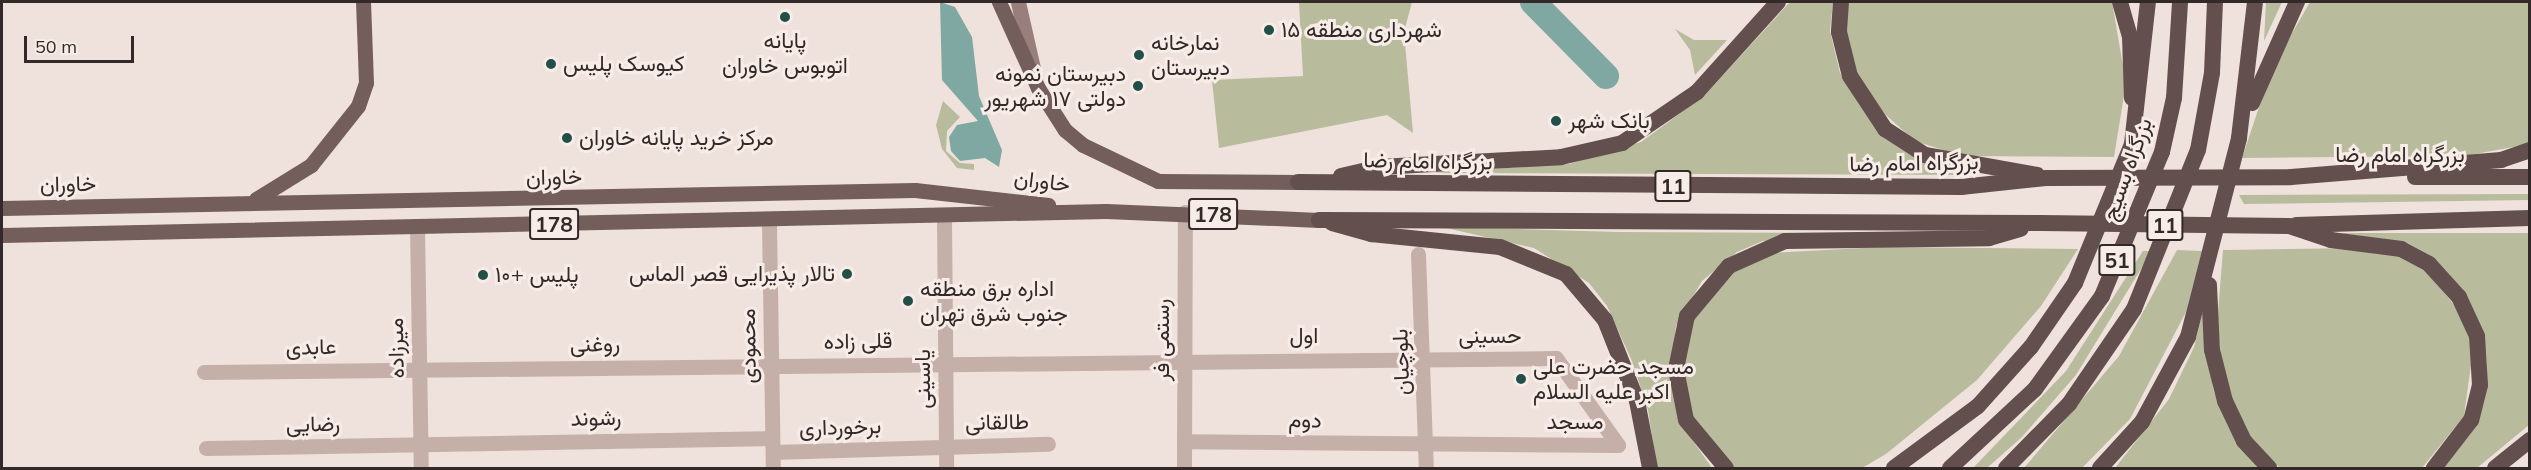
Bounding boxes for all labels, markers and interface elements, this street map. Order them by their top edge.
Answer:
marker: پایانه اتوبوس خاوران [778,10,792,24]
place label: شهرداری منطقه ۱۵ [1281,17,1442,43]
marker: شهرداری منطقه ۱۵ [1262,23,1276,37]
scale bar [27,24,136,62]
place label: پایانه اتوبوس خاوران [722,27,848,78]
place label: نمارخانه دبیرستان [1151,29,1230,80]
text: 50 m [35,35,77,58]
marker: نمارخانه دبیرستان [1132,48,1146,62]
place label: کیوسک پلیس [563,51,685,77]
marker: کیوسک پلیس [544,57,558,71]
place label: دبیرستان نمونه دولتی ۱۷ شهریور [984,60,1126,112]
marker: دبیرستان نمونه دولتی ۱۷ شهریور [1131,79,1145,93]
place label: بانک شهر [1568,108,1650,134]
marker: بانک شهر [1549,114,1563,128]
street label: بزرگراه بسیج [2096,114,2158,224]
place label: مرکز خرید پایانه خاوران [579,125,774,151]
marker: مرکز خرید پایانه خاوران [560,131,574,145]
street label: بزرگراه امام رضا [2335,142,2465,168]
street label: بزرگراه امام رضا [1363,147,1493,175]
street label: بزرگراه امام رضا [1849,149,1979,177]
street label: خاوران [526,163,582,191]
street label: خاوران [1012,164,1072,198]
road number: 11 [1654,168,1692,204]
street label: خاوران [40,170,96,198]
road number: 178 [1188,196,1238,232]
road number: 178 [528,206,580,242]
road number: 11 [2146,207,2184,243]
road number: 51 [2098,242,2136,278]
place label: تالار پذیرایی قصر الماس [629,261,835,287]
place label: پلیس +۱۰ [495,262,579,288]
marker: تالار پذیرایی قصر الماس [840,267,854,281]
marker: پلیس +۱۰ [476,268,490,282]
place label: اداره برق منطقه جنوب شرق تهران [920,275,1068,326]
marker: اداره برق منطقه جنوب شرق تهران [901,294,915,308]
street label: رستمی فر [1149,299,1175,381]
street label: محمودی [734,308,762,384]
street label: میرزاده [382,318,410,378]
street label: اول [1290,323,1318,349]
street label: حسینی [1459,323,1521,349]
street label: قلی زاده [823,327,893,355]
street label: بلوچیان [1387,328,1415,396]
street label: روغنی [570,330,620,358]
street label: عابدی [285,333,337,361]
street label: یاسینی [910,349,936,409]
place label: مسجد حضرت علی اکبر علیه السلام [1533,353,1694,404]
marker: مسجد حضرت علی اکبر علیه السلام [1514,372,1528,386]
street label: رشوند [570,404,622,432]
street label: دوم [1288,407,1322,433]
street label: طالقانی [965,408,1029,436]
street label: مسجد [1547,409,1603,435]
street label: رضایی [286,410,340,438]
street label: برخورداری [798,412,882,442]

